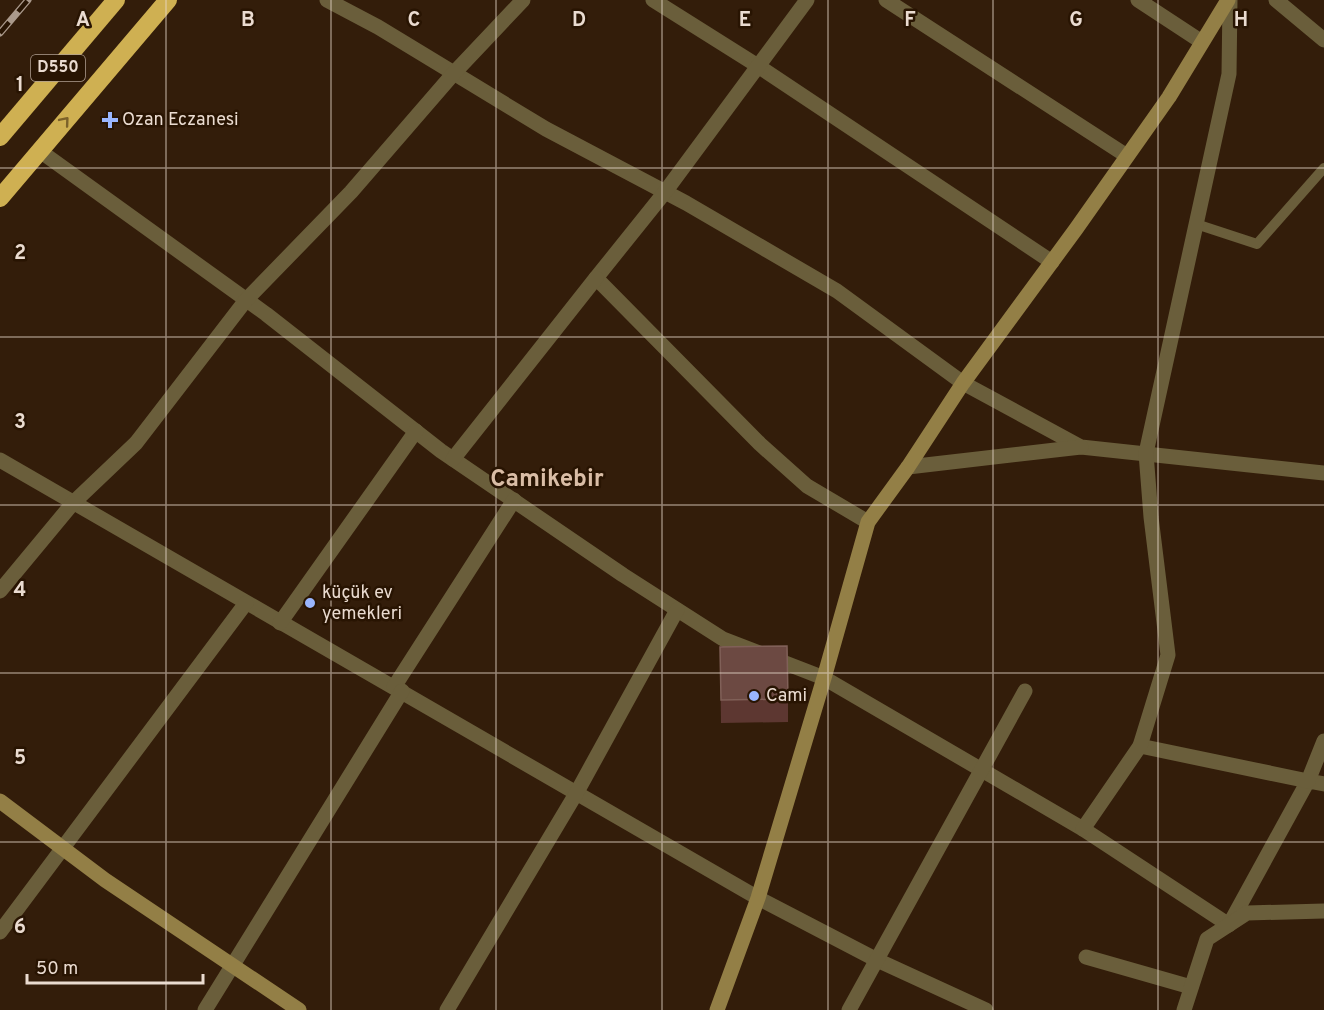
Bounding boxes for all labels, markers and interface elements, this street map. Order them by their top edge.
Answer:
text: A [76,8,90,34]
text: B [241,8,255,34]
text: C [408,8,420,34]
text: D [572,8,586,34]
text: E [739,8,751,34]
text: F [904,8,916,34]
text: G [1069,8,1083,34]
text: H [1234,8,1248,34]
road number: D550 [31,55,85,81]
text: 1 [16,73,24,99]
place label: Ozan Eczanesi [122,109,239,132]
marker: Ozan Eczanesi [103,113,117,127]
one-way arrow [58,117,69,128]
text: 2 [14,241,26,267]
text: 3 [14,410,26,436]
district label: Camikebir [490,465,604,495]
text: 4 [14,578,26,604]
place label: küçük ev yemekleri [322,582,402,626]
marker: küçük ev yemekleri [303,596,317,610]
place label: Cami [766,685,807,708]
marker: Cami [747,689,761,703]
text: 5 [14,746,26,772]
text: 6 [14,915,26,941]
scale bar [27,947,202,985]
text: 50 m [36,958,78,981]

